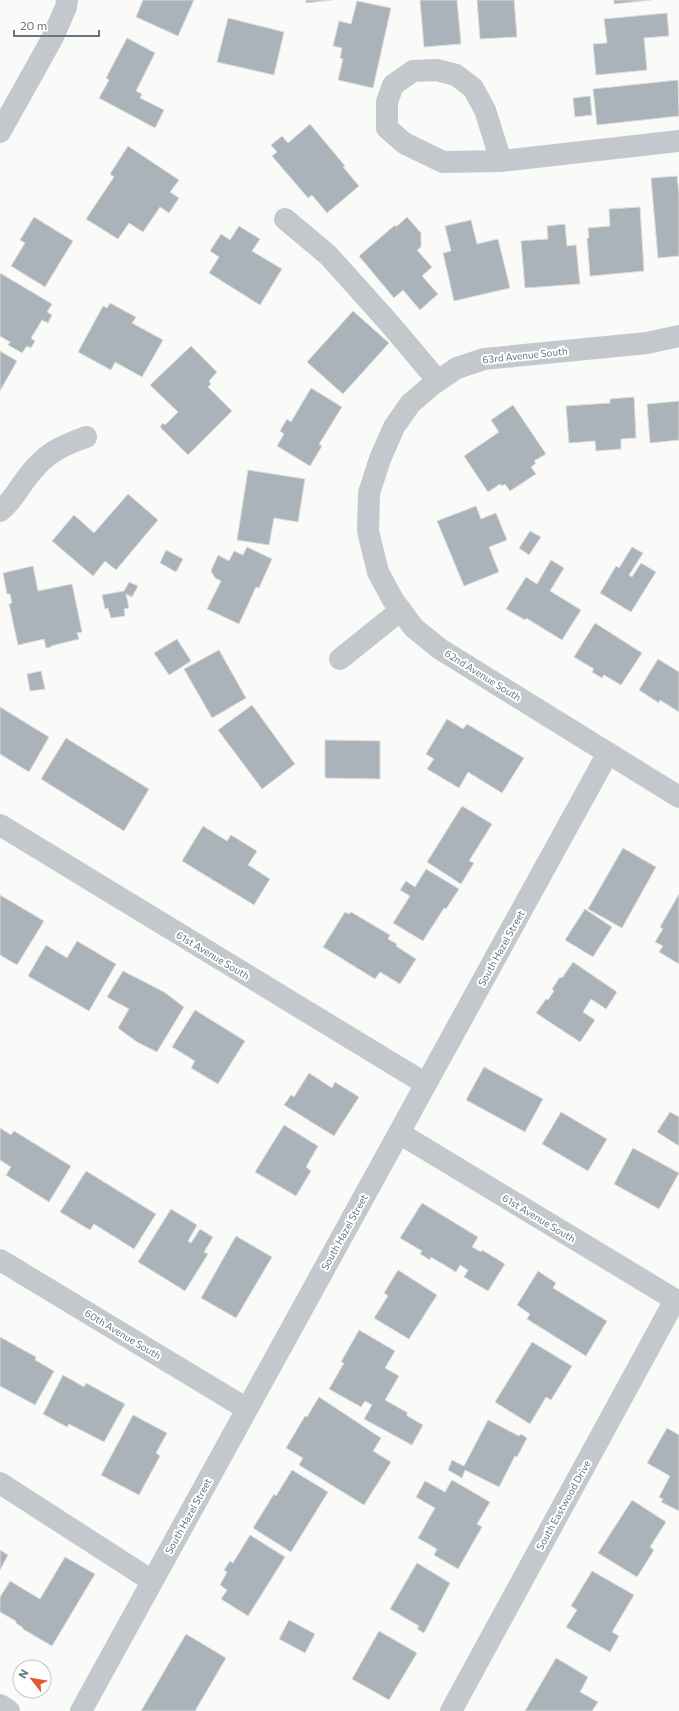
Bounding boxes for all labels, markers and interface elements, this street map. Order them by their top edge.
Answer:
scale bar [14,12,99,38]
text: 20 m [20,18,47,32]
street label: 63rd Avenue South [482,345,568,365]
street label: 62nd Avenue South [443,647,523,703]
street label: South Hazel Street [475,908,527,988]
street label: 61st Avenue South [174,928,252,982]
street label: 61st Avenue South [500,1191,578,1245]
street label: South Hazel Street [318,1192,370,1272]
street label: 60th Avenue South [83,1306,163,1362]
street label: South Eastwood Drive [533,1458,593,1552]
street label: South Hazel Street [162,1476,214,1556]
north arrow [12,1659,52,1699]
text: N [15,1667,31,1680]

